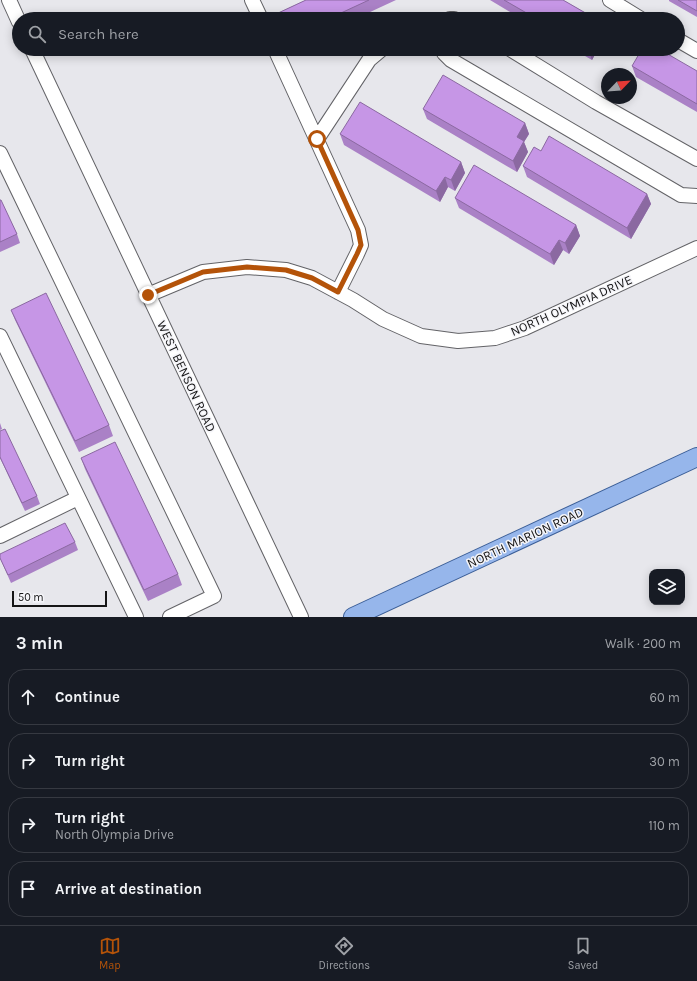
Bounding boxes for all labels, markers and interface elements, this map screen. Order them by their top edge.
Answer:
search box [12,12,685,56]
icon: search [26,23,48,45]
text: Search here [58,25,139,43]
north arrow [601,68,637,104]
route start [308,130,326,148]
street label: NORTH OLYMPIA DRIVE [508,272,634,339]
route end [139,286,157,304]
street label: WEST BENSON ROAD [154,318,219,434]
street label: NORTH MARION ROAD [465,504,586,571]
map controls [649,569,685,605]
button: layers [649,569,685,605]
scale bar [12,589,107,608]
text: 50 m [18,591,44,604]
text: 3 min [16,633,63,653]
text: Walk · 200 m [605,636,681,651]
icon: ahead [17,686,39,708]
text: Continue [55,688,120,706]
text: 60 m [650,690,680,705]
icon: right [17,750,39,772]
text: Turn right [55,752,125,770]
text: 30 m [649,754,680,769]
text: Turn right [55,809,125,827]
icon: right [17,814,39,836]
text: 110 m [648,818,680,833]
text: North Olympia Drive [55,827,174,842]
icon: arrive [17,878,39,900]
text: Arrive at destination [55,880,202,898]
tab: Map [99,935,121,972]
tab: Directions [318,935,370,972]
tab: Saved [568,935,598,972]

